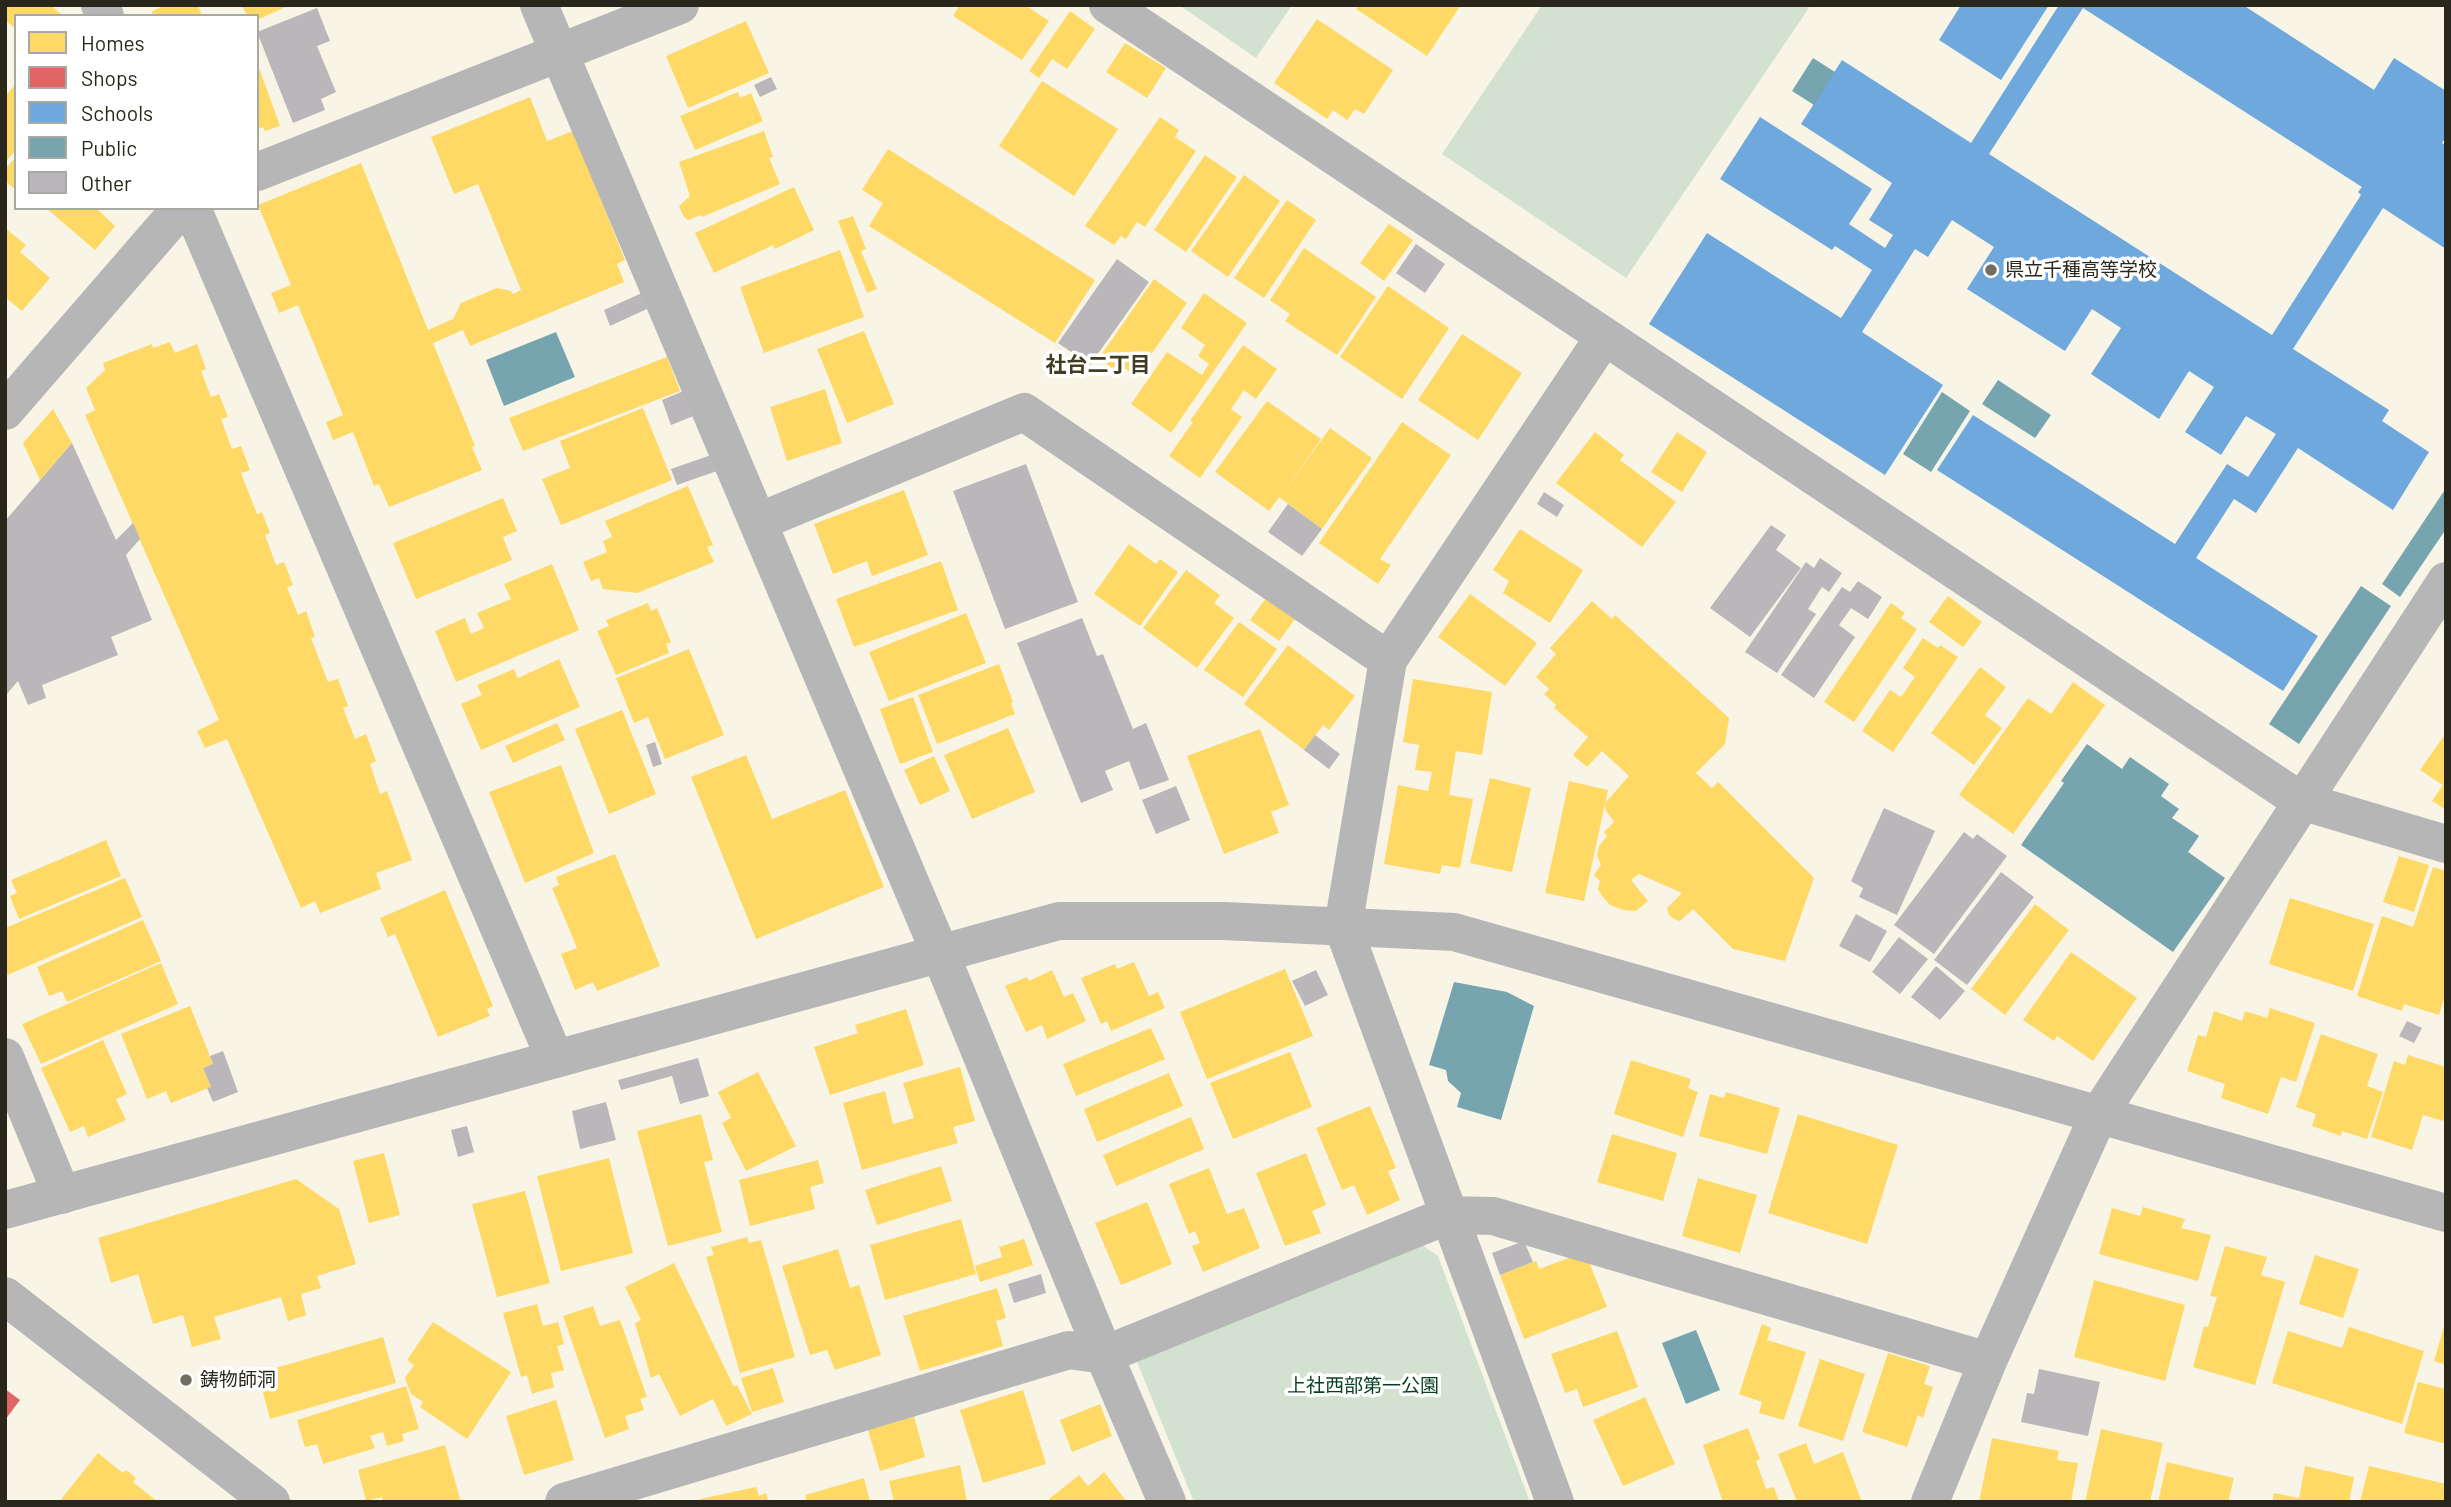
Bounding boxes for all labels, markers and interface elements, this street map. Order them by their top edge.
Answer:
legend [14,14,259,210]
text: Homes [81,30,145,55]
text: Shops [81,65,138,90]
text: Schools [81,100,153,125]
text: Public [81,135,137,160]
text: Other [81,170,132,195]
place label: 県立千種高等学校 [2005,259,2157,281]
marker: 県立千種高等学校 [1983,262,1999,278]
district label: 社台二丁目 [1046,352,1150,378]
place label: 鋳物師洞 [200,1369,276,1391]
marker: 鋳物師洞 [178,1372,194,1388]
park label: 上社西部第一公園 [1287,1375,1439,1397]

